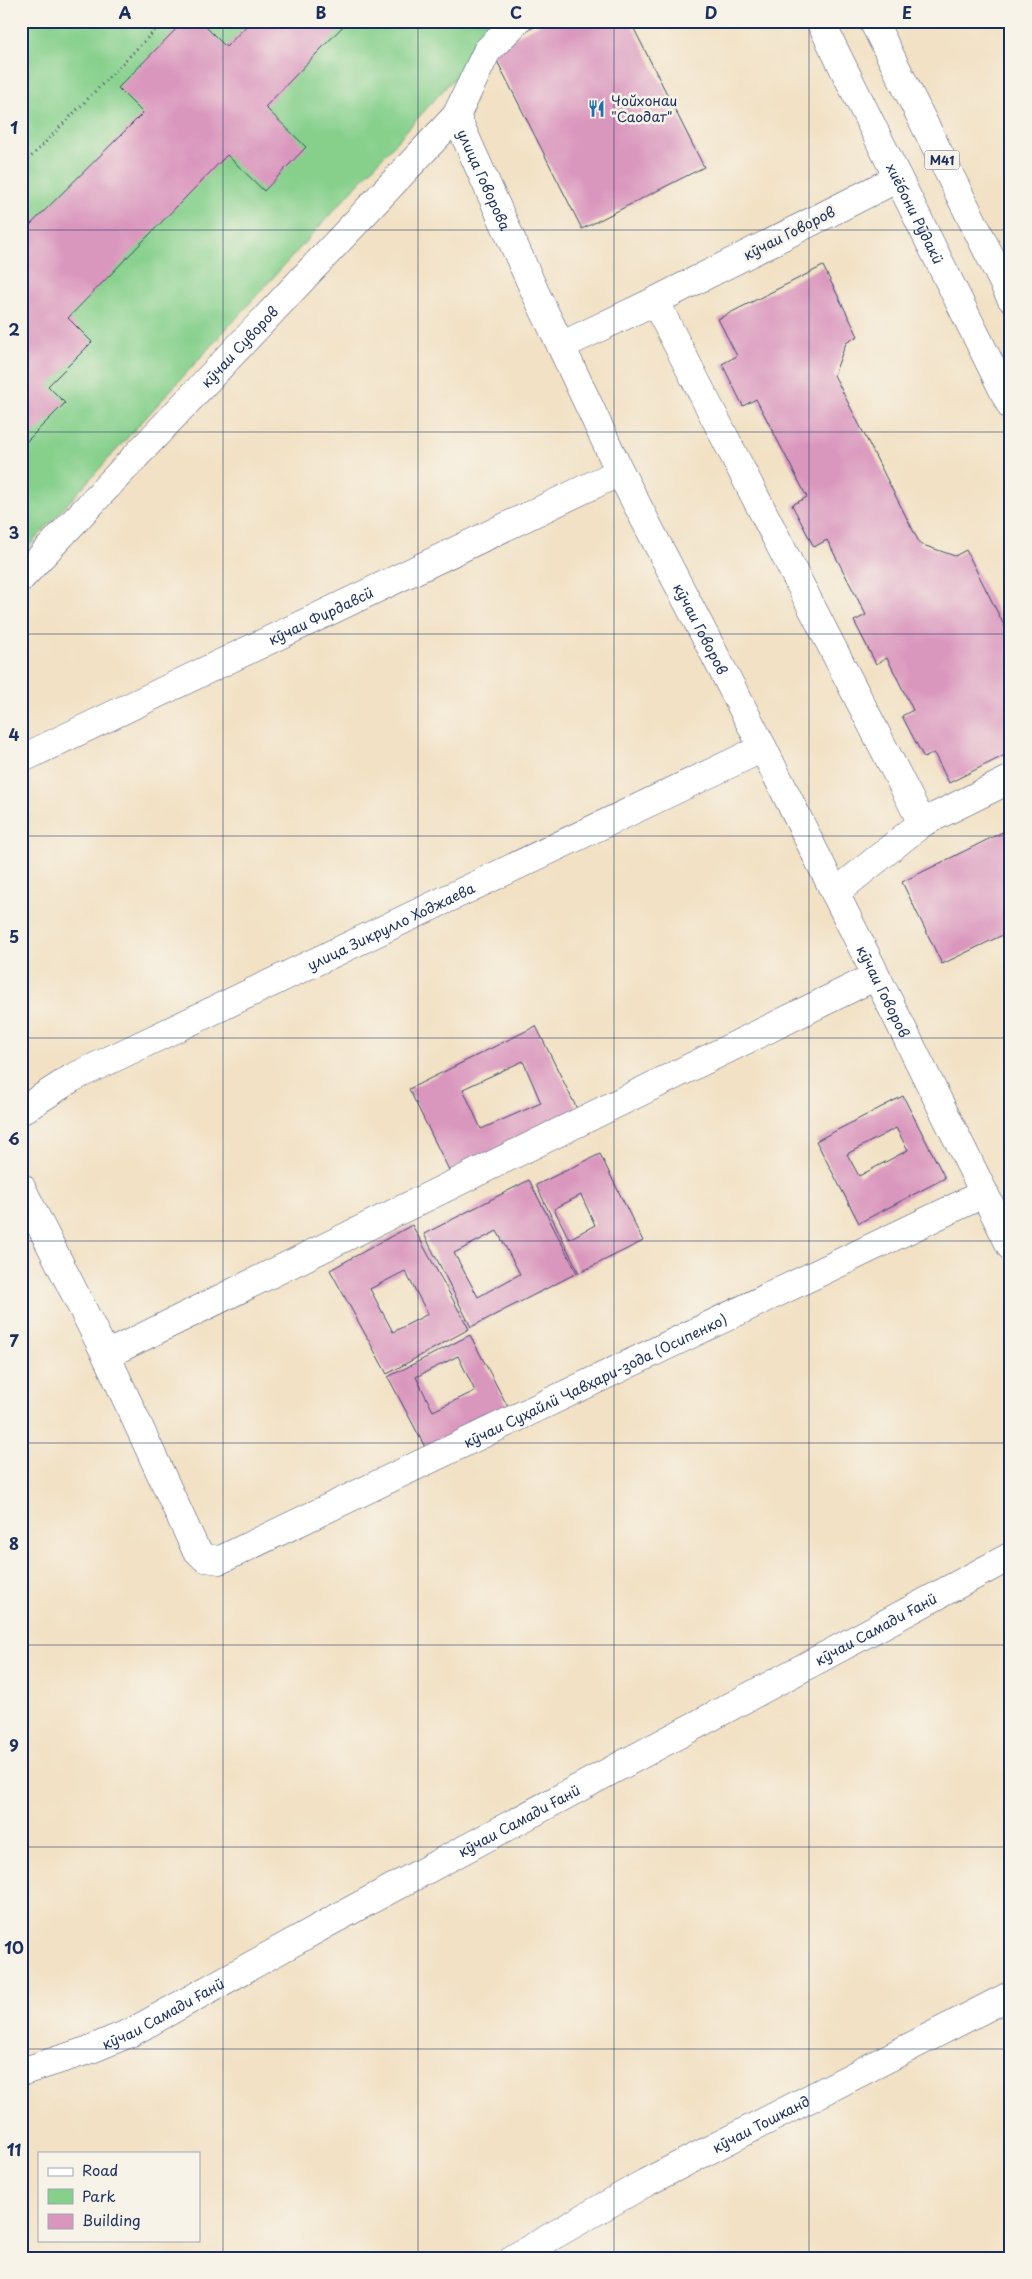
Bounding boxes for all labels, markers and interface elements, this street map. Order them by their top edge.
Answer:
text: A [119,0,132,24]
text: B [316,0,327,24]
text: C [510,0,522,24]
text: D [705,0,717,24]
text: E [902,0,912,24]
place label: Чойхонаи "Саодат" [611,90,677,127]
restaurant icon: Чойхонаи "Саодат" [587,98,607,118]
text: 1 [10,115,18,139]
street label: улица Говорова [453,125,517,234]
road number: M41 [924,150,960,170]
street label: хиёбони Рӯдакӣ [882,160,949,267]
street label: кӯчаи Говоров [740,201,838,265]
street label: кӯчаи Суворов [195,301,283,392]
text: 2 [8,317,20,341]
text: 3 [9,520,19,544]
street label: кӯчаи Говоров [669,579,734,678]
street label: кӯчаи Фирдавсӣ [264,581,376,650]
text: 4 [9,722,20,746]
street label: улица Зикрулло Ходжаева [303,877,478,975]
text: 5 [9,924,19,948]
street label: кӯчаи Говоров [852,941,916,1041]
text: 6 [8,1126,20,1150]
street label: кӯчаи Суҳайлӣ Ҷавҳари-зода (Осипенко) [460,1308,730,1452]
text: 7 [9,1328,19,1352]
text: 8 [9,1531,19,1555]
street label: кӯчаи Самади Ғанӣ [811,1587,940,1670]
text: 9 [9,1733,19,1757]
street label: кӯчаи Самади Ғанӣ [454,1779,584,1862]
text: 10 [4,1935,24,1959]
street label: кӯчаи Самади Ғанӣ [98,1972,228,2054]
street label: кӯчаи Тошканд [708,2090,813,2157]
text: 11 [7,2137,21,2161]
legend [38,2152,200,2242]
text: Road [82,2158,118,2181]
text: Park [82,2184,116,2207]
text: Building [82,2208,141,2231]

